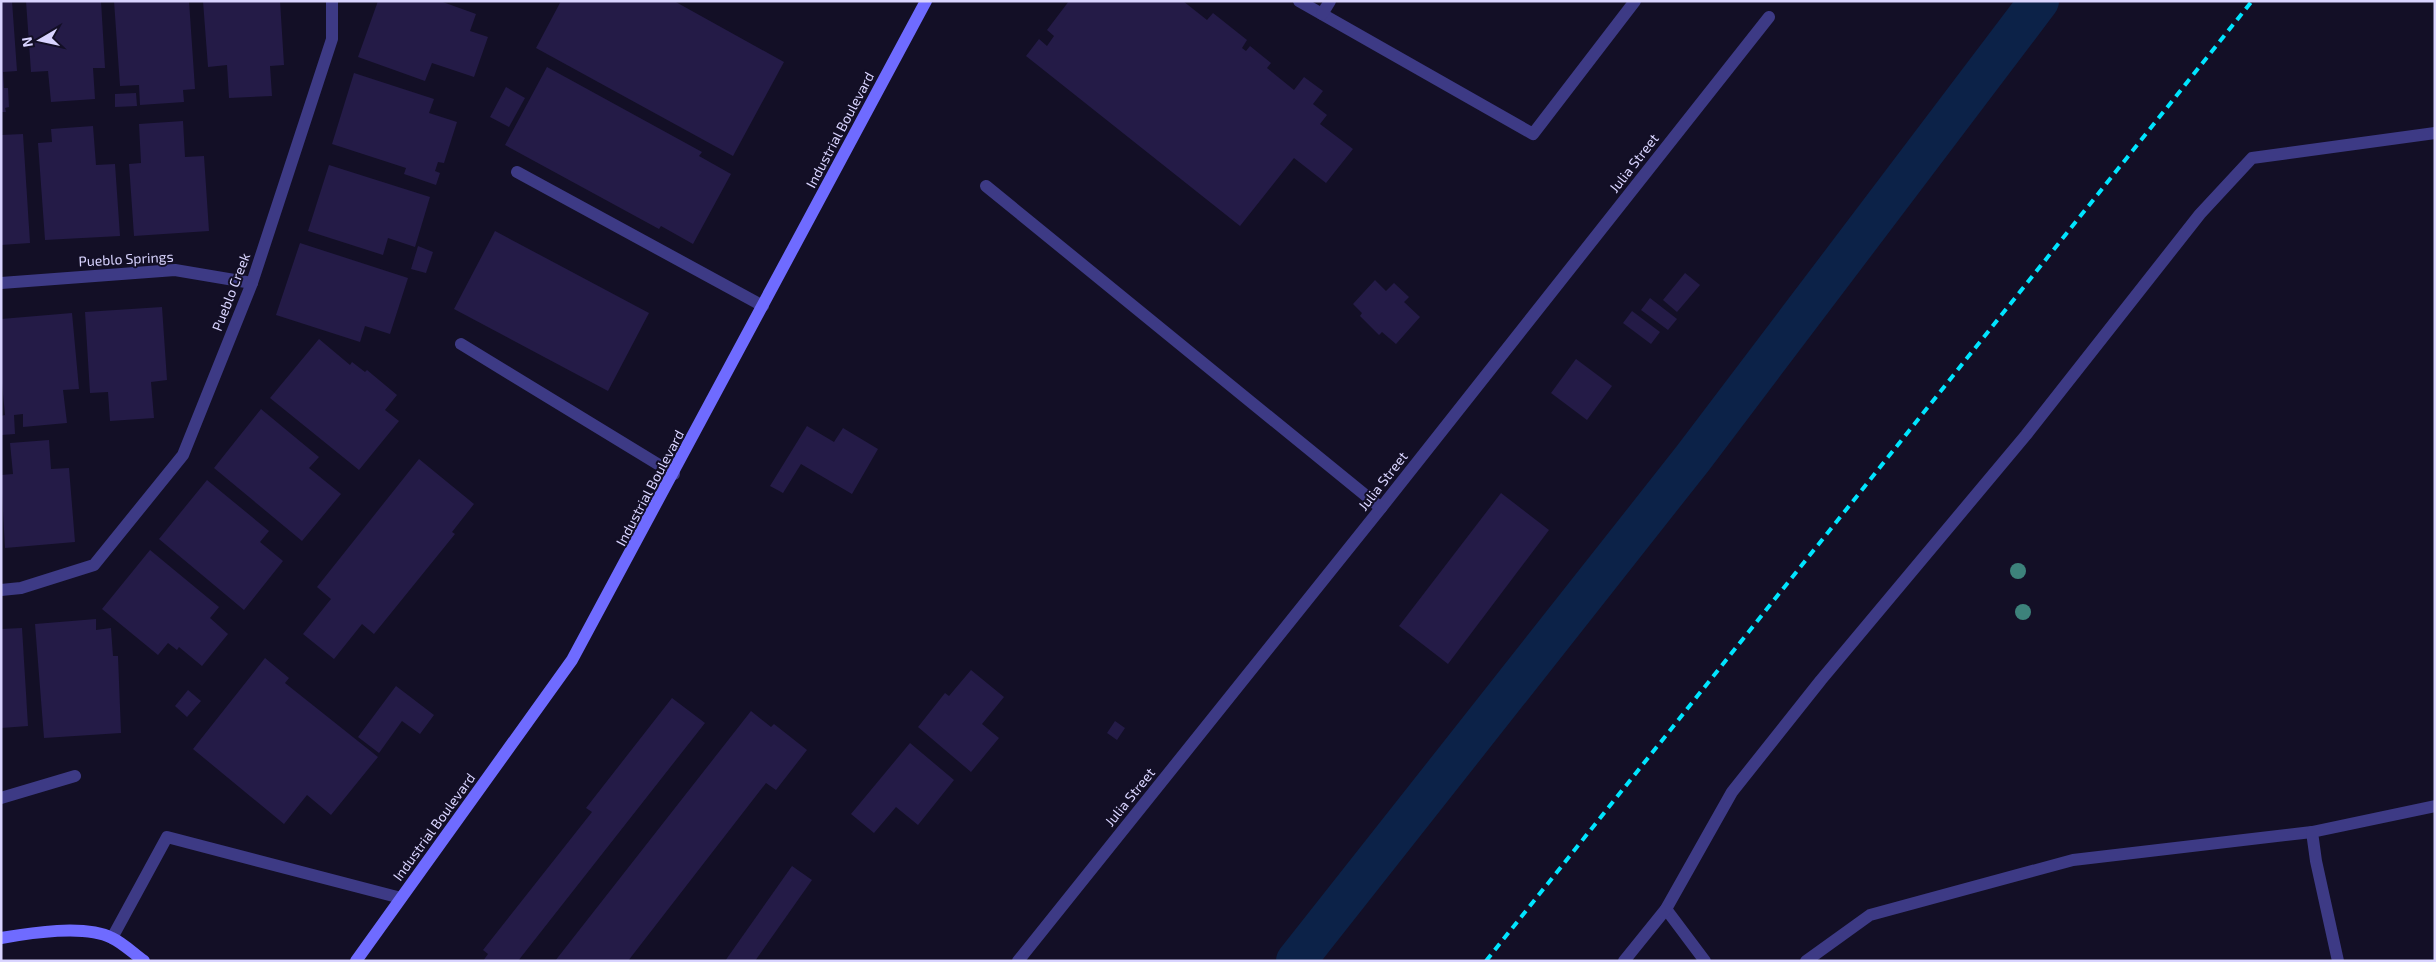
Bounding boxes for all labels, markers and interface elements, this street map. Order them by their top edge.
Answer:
north arrow [15,15,65,65]
text: N [17,36,36,48]
street label: Industrial Boulevard [802,69,877,191]
street label: Julia Street [1605,130,1662,196]
street label: Pueblo Springs [78,248,174,269]
street label: Pueblo Creek [208,250,253,333]
street label: Industrial Boulevard [612,427,687,549]
street label: Julia Street [1354,448,1411,514]
street label: Julia Street [1101,764,1158,829]
street label: Industrial Boulevard [389,770,478,884]

